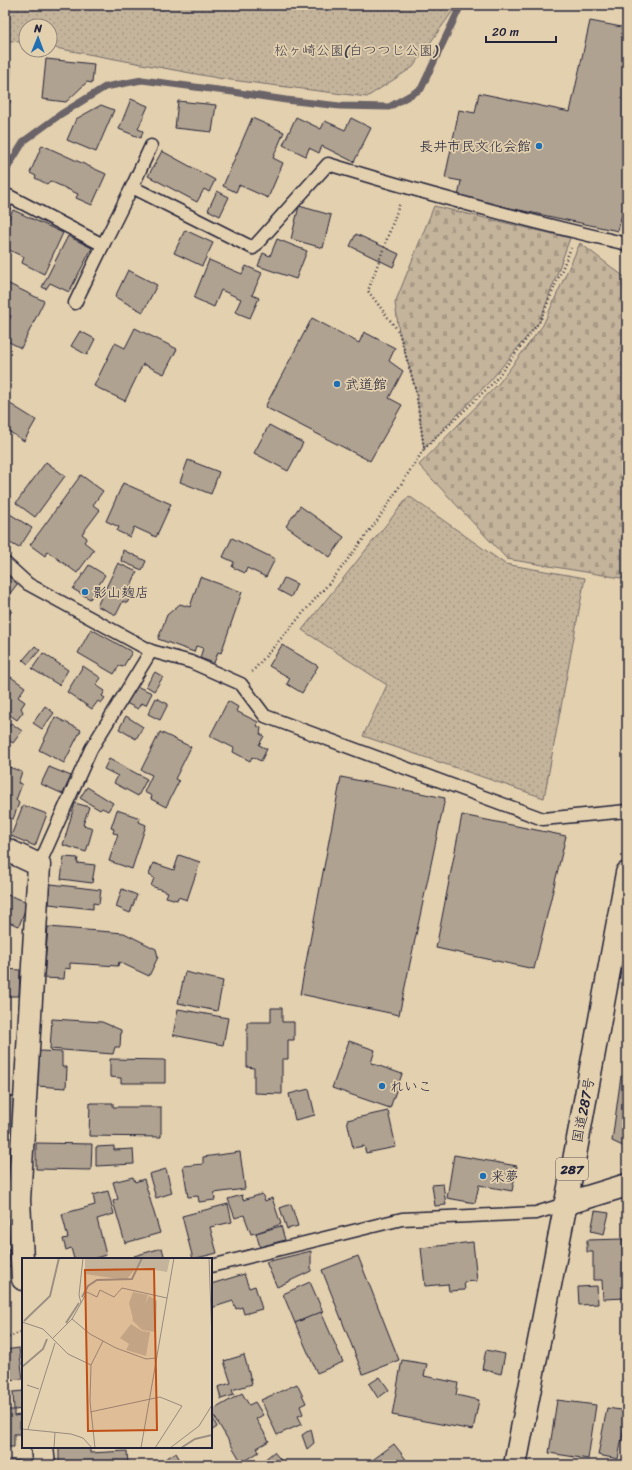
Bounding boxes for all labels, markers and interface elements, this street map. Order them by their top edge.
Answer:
north arrow [18,18,58,58]
scale bar [486,18,556,44]
text: N [33,19,43,38]
text: 20 m [492,21,519,43]
park label: 松ヶ崎公園(白つつじ公園) [274,38,439,63]
place label: 長井市民文化会館 [419,134,531,159]
marker: 長井市民文化会館 [534,141,544,151]
place label: 武道館 [345,372,387,397]
marker: 武道館 [332,379,342,389]
place label: 影山麹店 [93,580,149,605]
marker: 影山麹店 [80,587,90,597]
place label: れいこ [390,1074,432,1099]
street label: 国道287号 [565,1075,602,1145]
marker: れいこ [377,1081,387,1091]
road number: 287 [556,1158,588,1180]
place label: 来夢 [491,1164,519,1189]
marker: 来夢 [478,1171,488,1181]
inset map [22,1258,212,1448]

